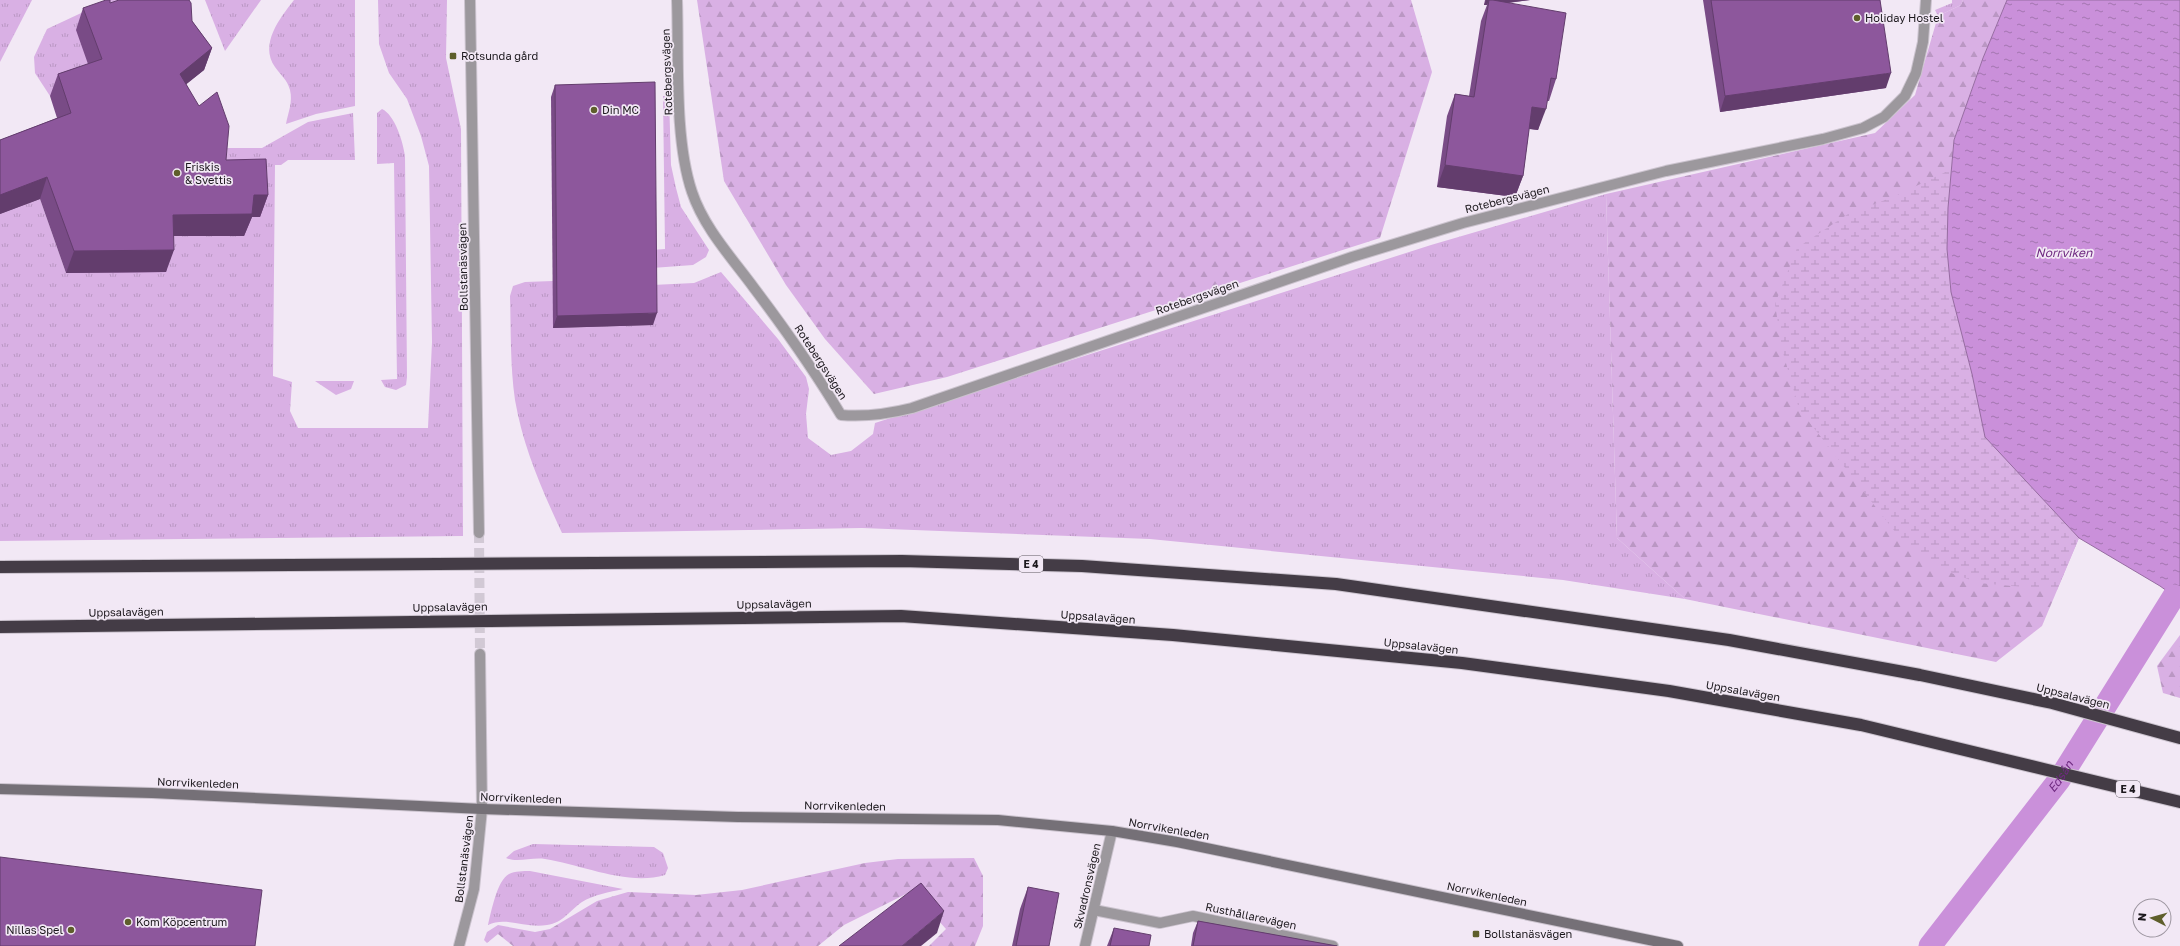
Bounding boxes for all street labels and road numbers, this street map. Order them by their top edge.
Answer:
street label: Rotebergsvägen [658,28,675,116]
street label: Rotebergsvägen [1463,182,1551,215]
street label: Bollstanäsvägen [455,223,470,311]
street label: Rotebergsvägen [1154,276,1240,317]
street label: Rotebergsvägen [792,322,850,402]
road number: E 4 [1019,556,1043,572]
street label: Uppsalavägen [736,596,812,611]
street label: Uppsalavägen [412,599,488,614]
street label: Uppsalavägen [88,604,164,619]
street label: Uppsalavägen [1060,607,1136,626]
street label: Uppsalavägen [1383,635,1459,656]
street label: Uppsalavägen [1705,678,1781,703]
street label: Uppsalavägen [2035,680,2111,711]
street label: Norrvikenleden [157,775,239,790]
road number: E 4 [2116,781,2140,797]
street label: Norrvikenleden [480,790,562,805]
street label: Norrvikenleden [804,798,886,813]
street label: Bollstanäsvägen [452,814,475,904]
street label: Norrvikenleden [1128,815,1211,842]
street label: Skvadronsvägen [1070,842,1103,930]
street label: Norrvikenleden [1446,879,1528,908]
street label: Rusthållarevägen [1204,900,1298,932]

